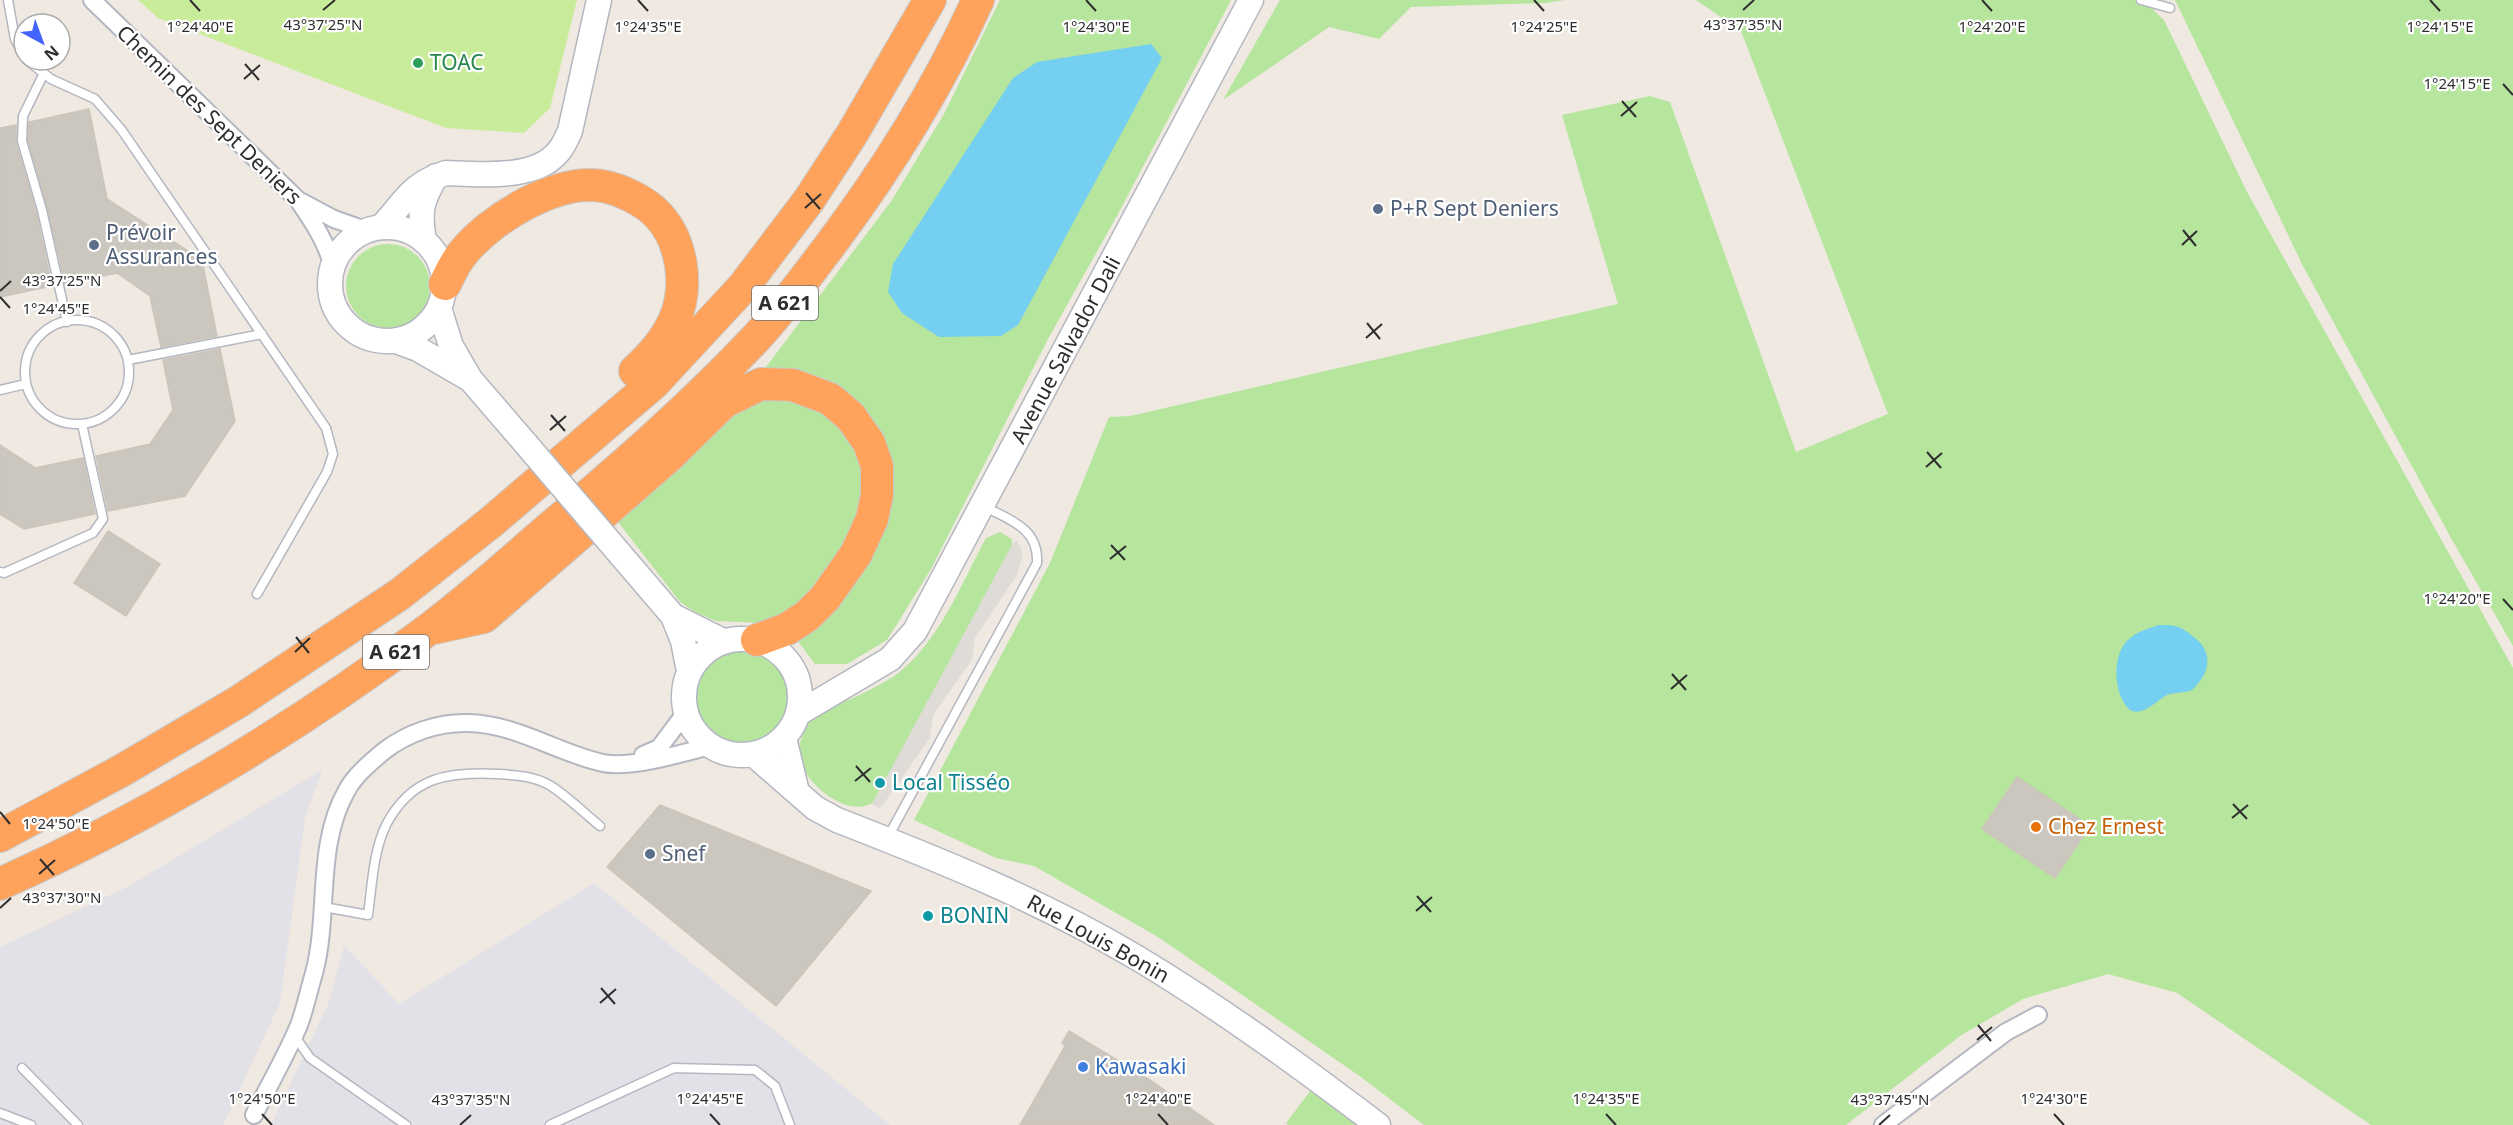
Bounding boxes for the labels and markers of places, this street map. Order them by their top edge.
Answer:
place label: TOAC [430,48,484,76]
marker: TOAC [411,56,425,70]
place label: P+R Sept Deniers [1390,194,1559,222]
marker: P+R Sept Deniers [1371,202,1385,216]
place label: Prévoir Assurances [106,218,218,270]
marker: Prévoir Assurances [87,238,101,252]
place label: Local Tisséo [892,768,1010,796]
marker: Local Tisséo [873,776,887,790]
place label: Chez Ernest [2048,812,2164,840]
marker: Chez Ernest [2029,820,2043,834]
place label: Snef [662,839,707,867]
marker: Snef [643,847,657,861]
place label: BONIN [940,901,1009,929]
marker: BONIN [921,909,935,923]
place label: Kawasaki [1095,1052,1187,1080]
marker: Kawasaki [1076,1060,1090,1074]

